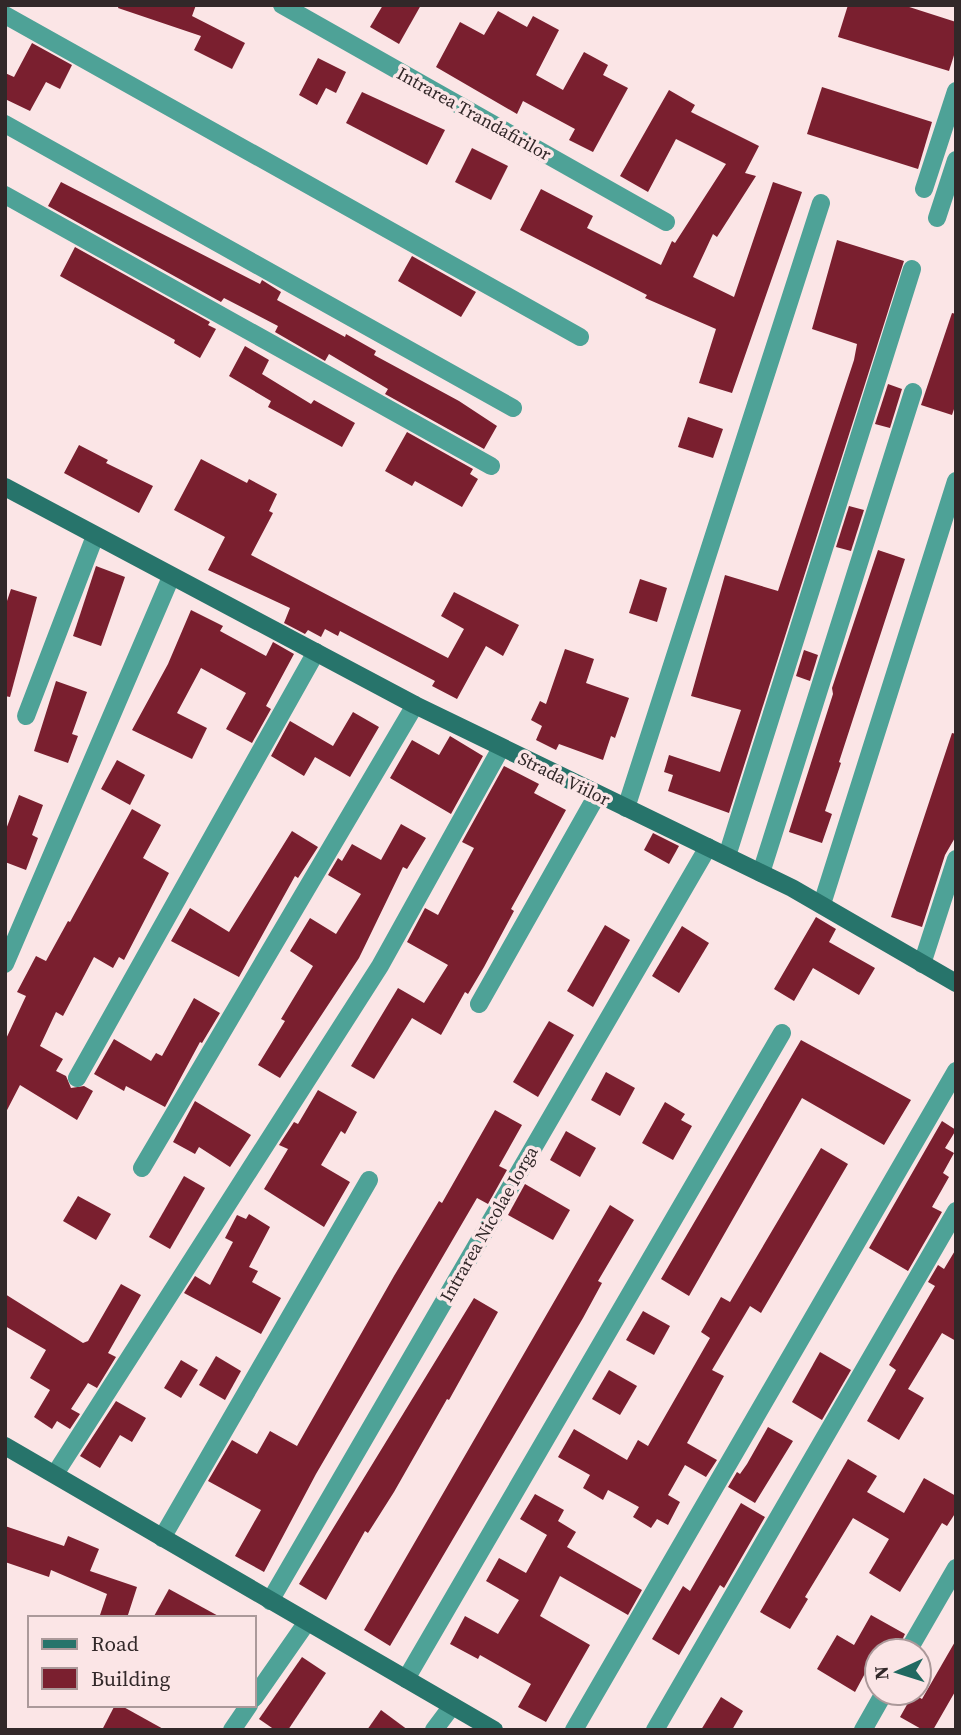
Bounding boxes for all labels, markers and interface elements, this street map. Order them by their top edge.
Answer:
street label: Intrarea Trandafirilor [393,61,556,167]
street label: Strada Viilor [514,746,615,812]
street label: Intrarea Nicolae Iorga [434,1140,544,1306]
legend [28,1616,256,1707]
text: Road [91,1629,139,1658]
north arrow [863,1637,933,1707]
text: Building [91,1664,170,1693]
text: N [868,1665,894,1681]

